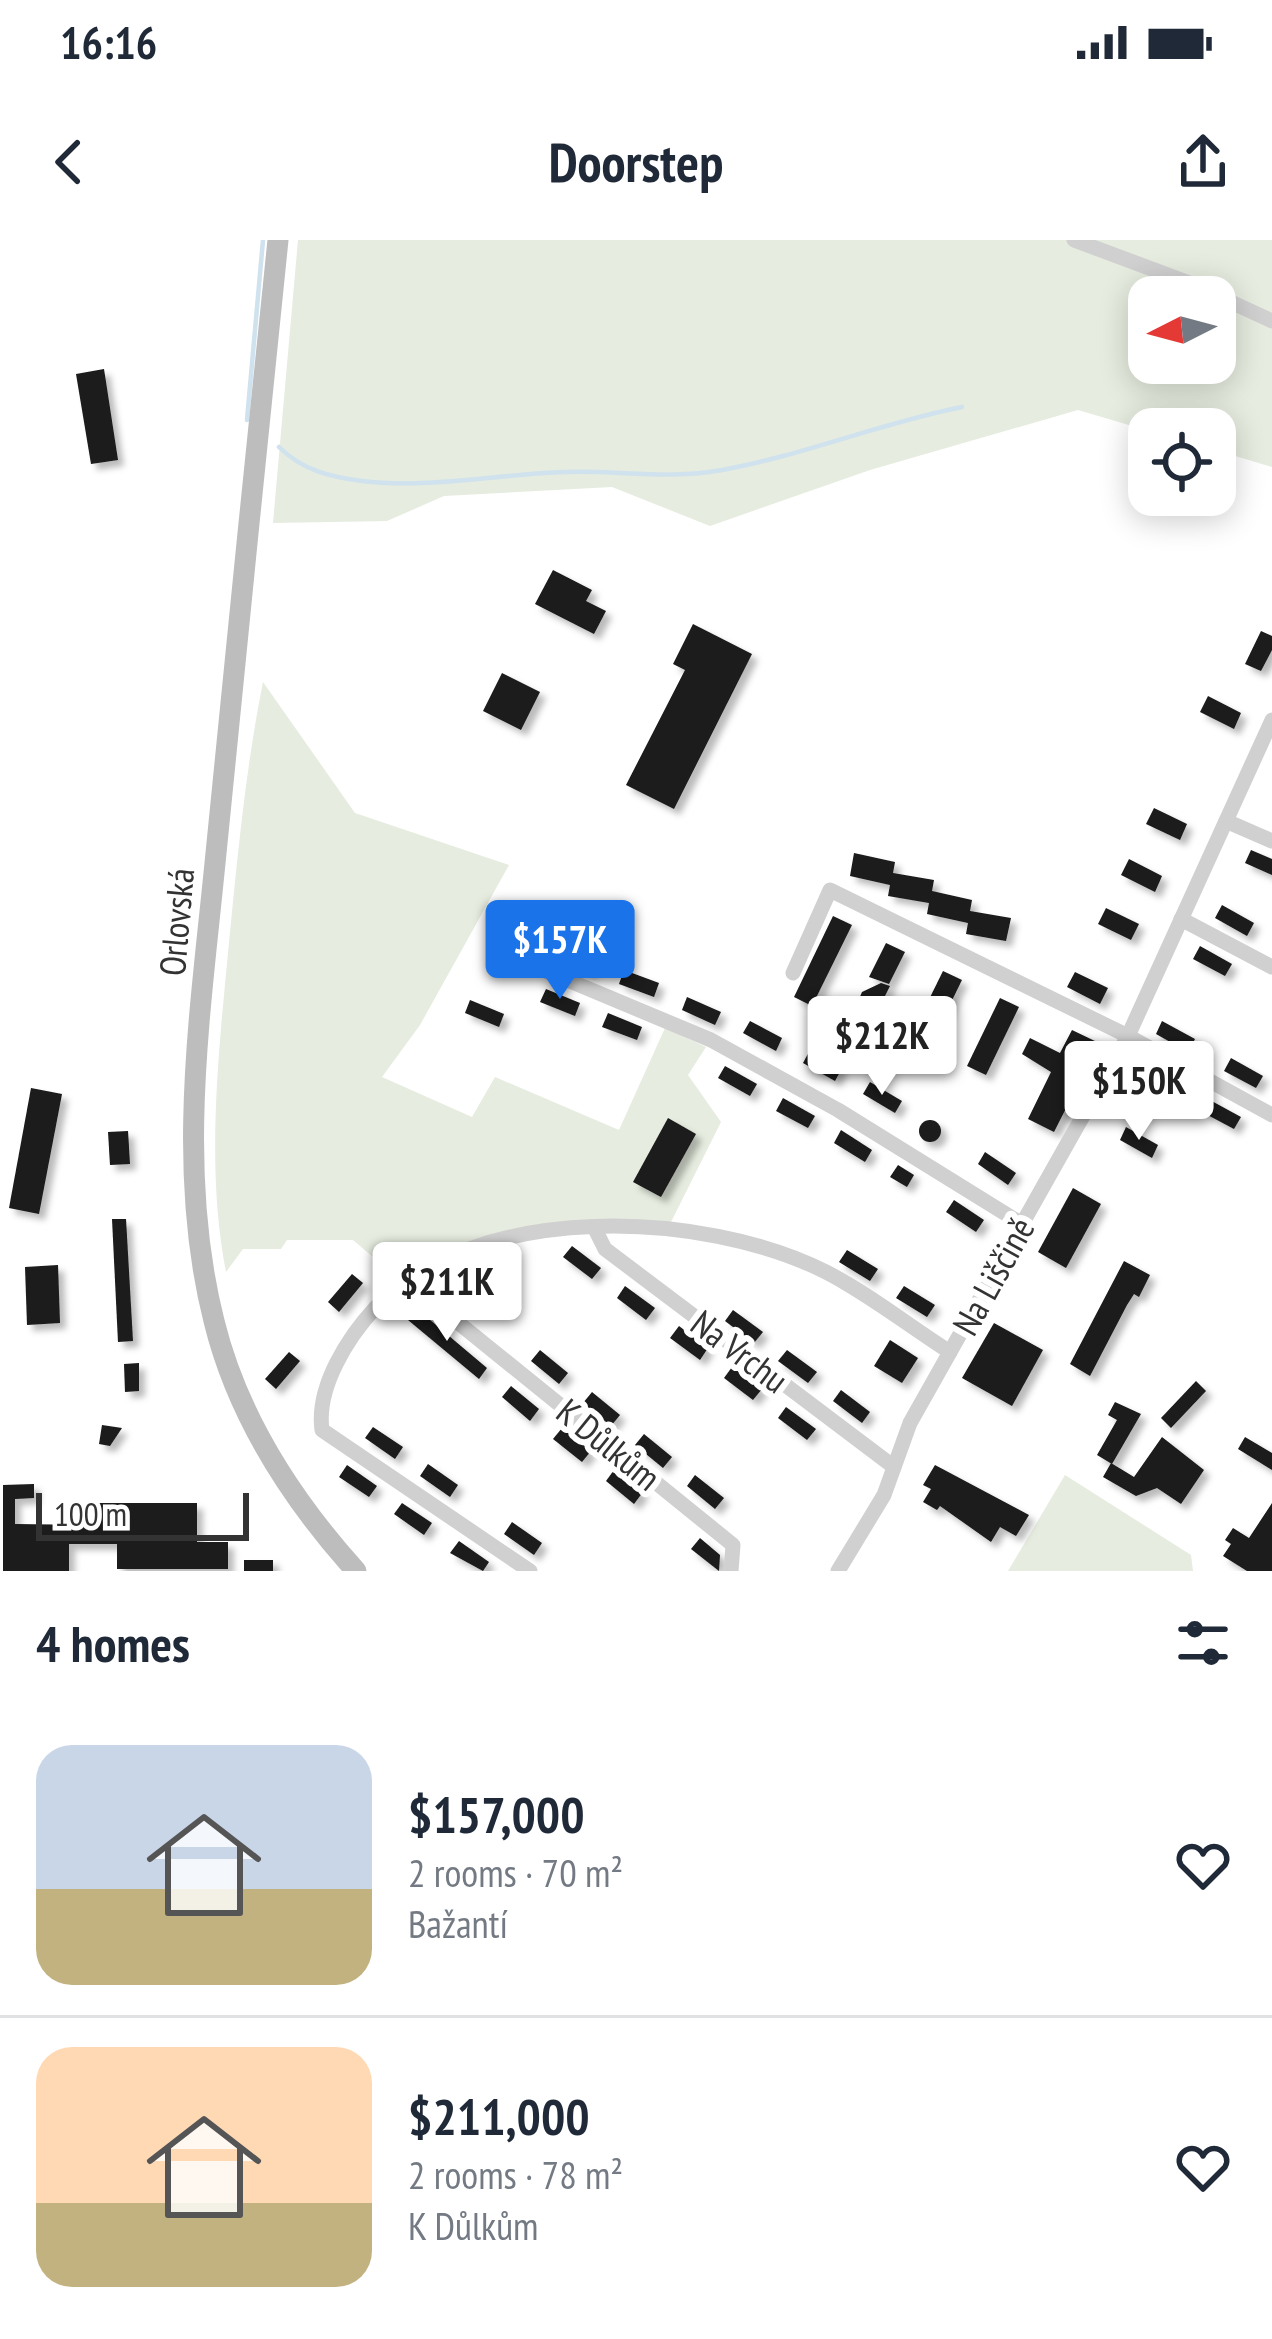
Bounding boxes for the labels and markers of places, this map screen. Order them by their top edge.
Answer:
pin: $157K [476,900,644,1002]
pin: $212K [798,996,966,1098]
pin: $150K [1055,1041,1223,1143]
pin: $211K [363,1242,531,1344]

